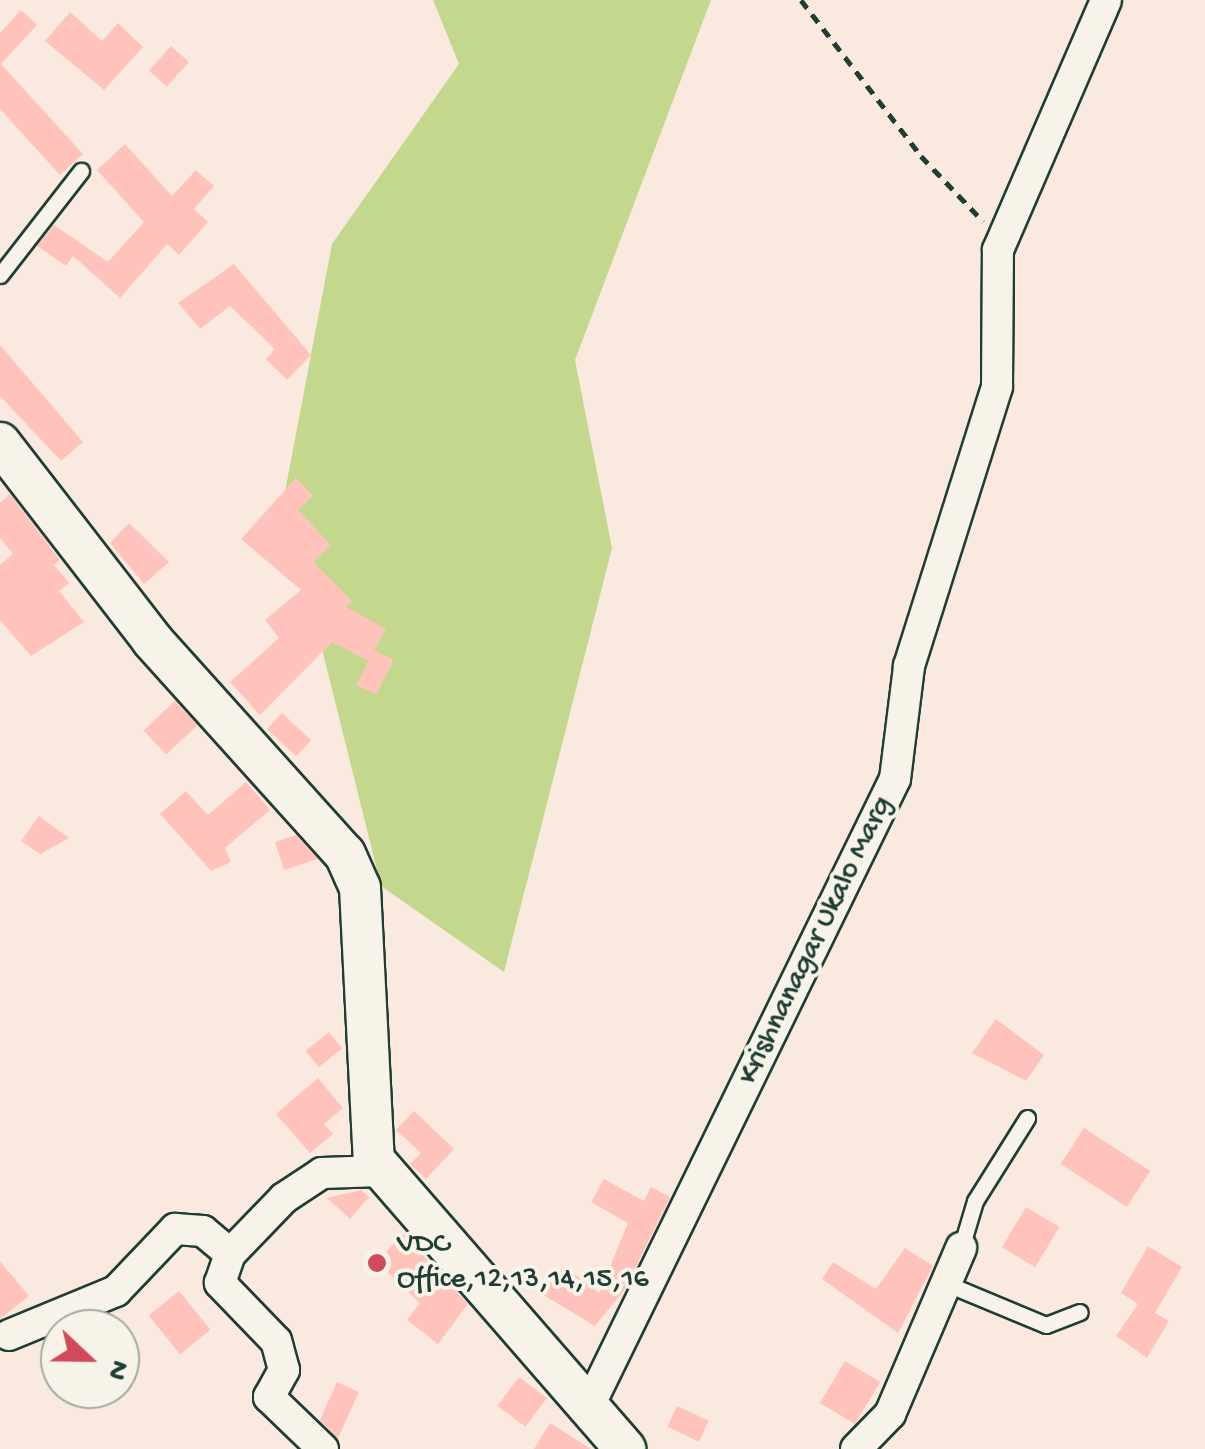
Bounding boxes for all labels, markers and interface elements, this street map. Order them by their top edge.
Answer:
street label: Krishnanagar Ukalo Marg [732,791,902,1091]
place label: VDC Office,12,13,14,15,16 [397,1228,649,1298]
marker: VDC Office,12,13,14,15,16 [366,1252,388,1274]
north arrow [40,1309,140,1409]
text: N [98,1355,135,1384]

